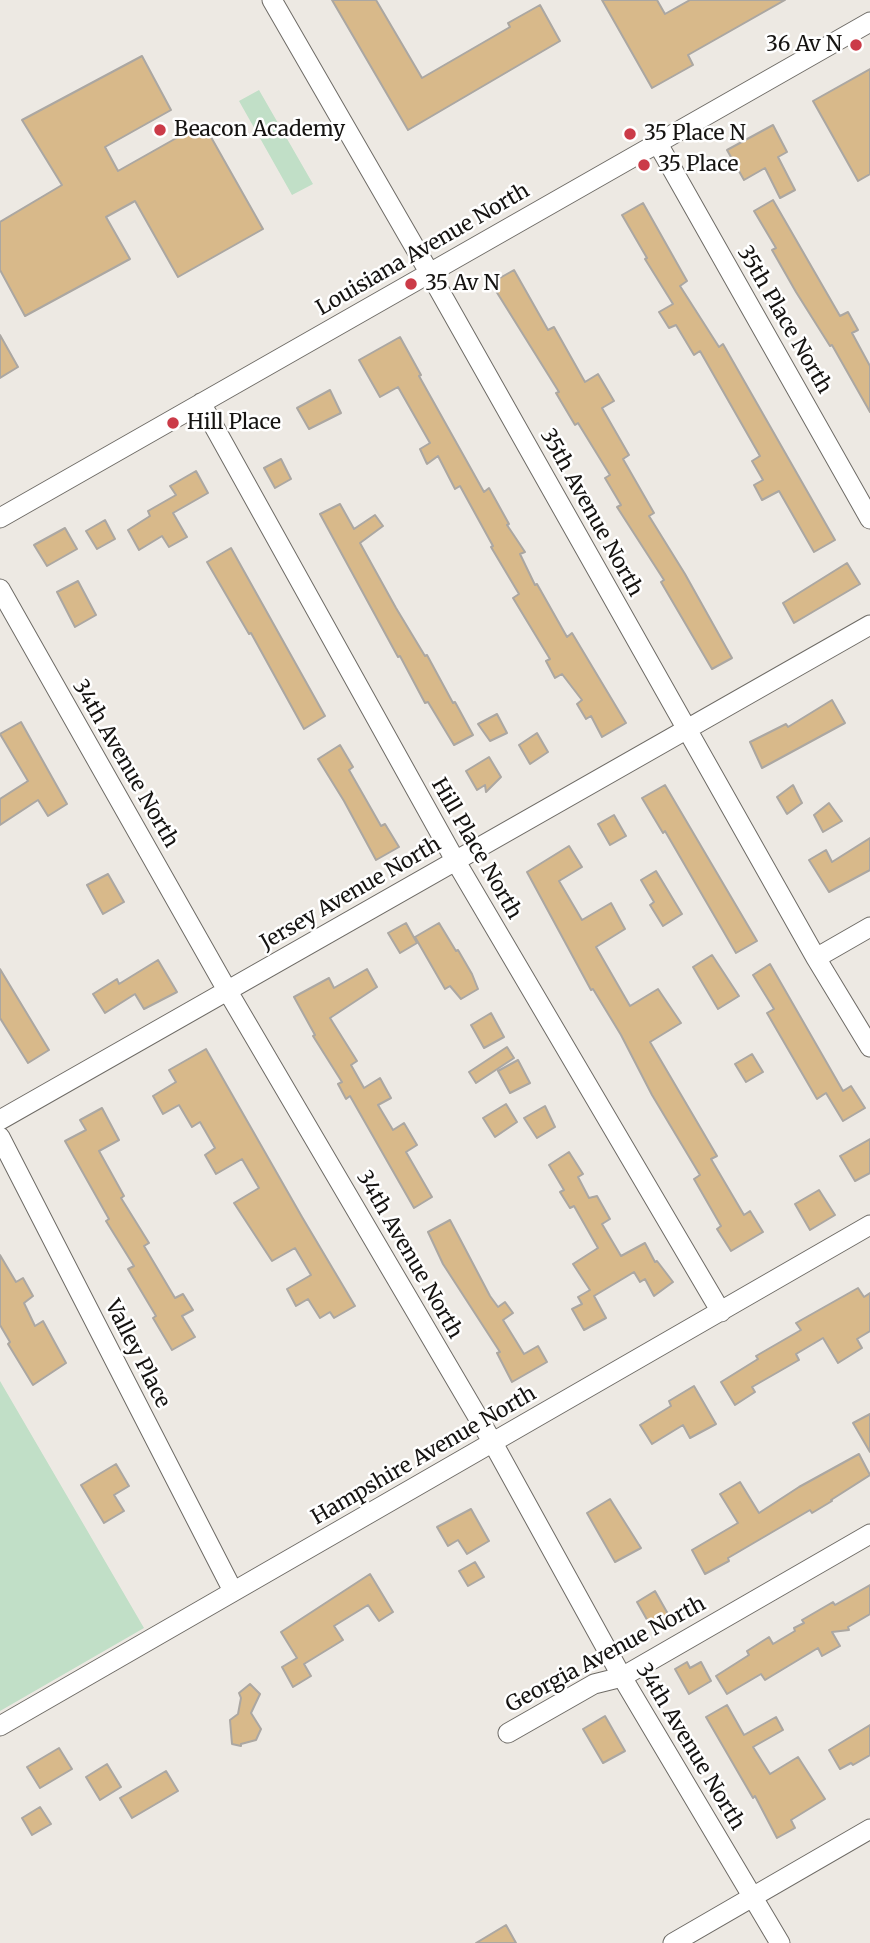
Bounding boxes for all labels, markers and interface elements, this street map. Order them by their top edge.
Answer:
place label: 36 Av N [766,32,842,58]
marker: 36 Av N [848,37,864,53]
place label: Beacon Academy [174,117,345,143]
place label: 35 Place N [644,121,746,147]
marker: Beacon Academy [152,122,168,138]
marker: 35 Place N [622,126,638,142]
place label: 35 Place [658,152,739,178]
marker: 35 Place [636,157,652,173]
street label: Louisiana Avenue North [312,179,534,321]
street label: 35th Place North [731,242,837,398]
place label: 35 Av N [425,271,500,297]
marker: 35 Av N [403,276,419,292]
place label: Hill Place [187,410,281,436]
marker: Hill Place [165,415,181,431]
street label: 35th Avenue North [534,425,648,601]
street label: 34th Avenue North [67,676,183,852]
street label: Hill Place North [425,774,527,924]
street label: Jersey Avenue North [256,832,446,956]
street label: 34th Avenue North [351,1167,467,1343]
street label: Valley Place [99,1296,175,1412]
street label: Hampshire Avenue North [307,1381,541,1531]
street label: Georgia Avenue North [502,1592,710,1718]
street label: 34th Avenue North [630,1659,750,1835]

